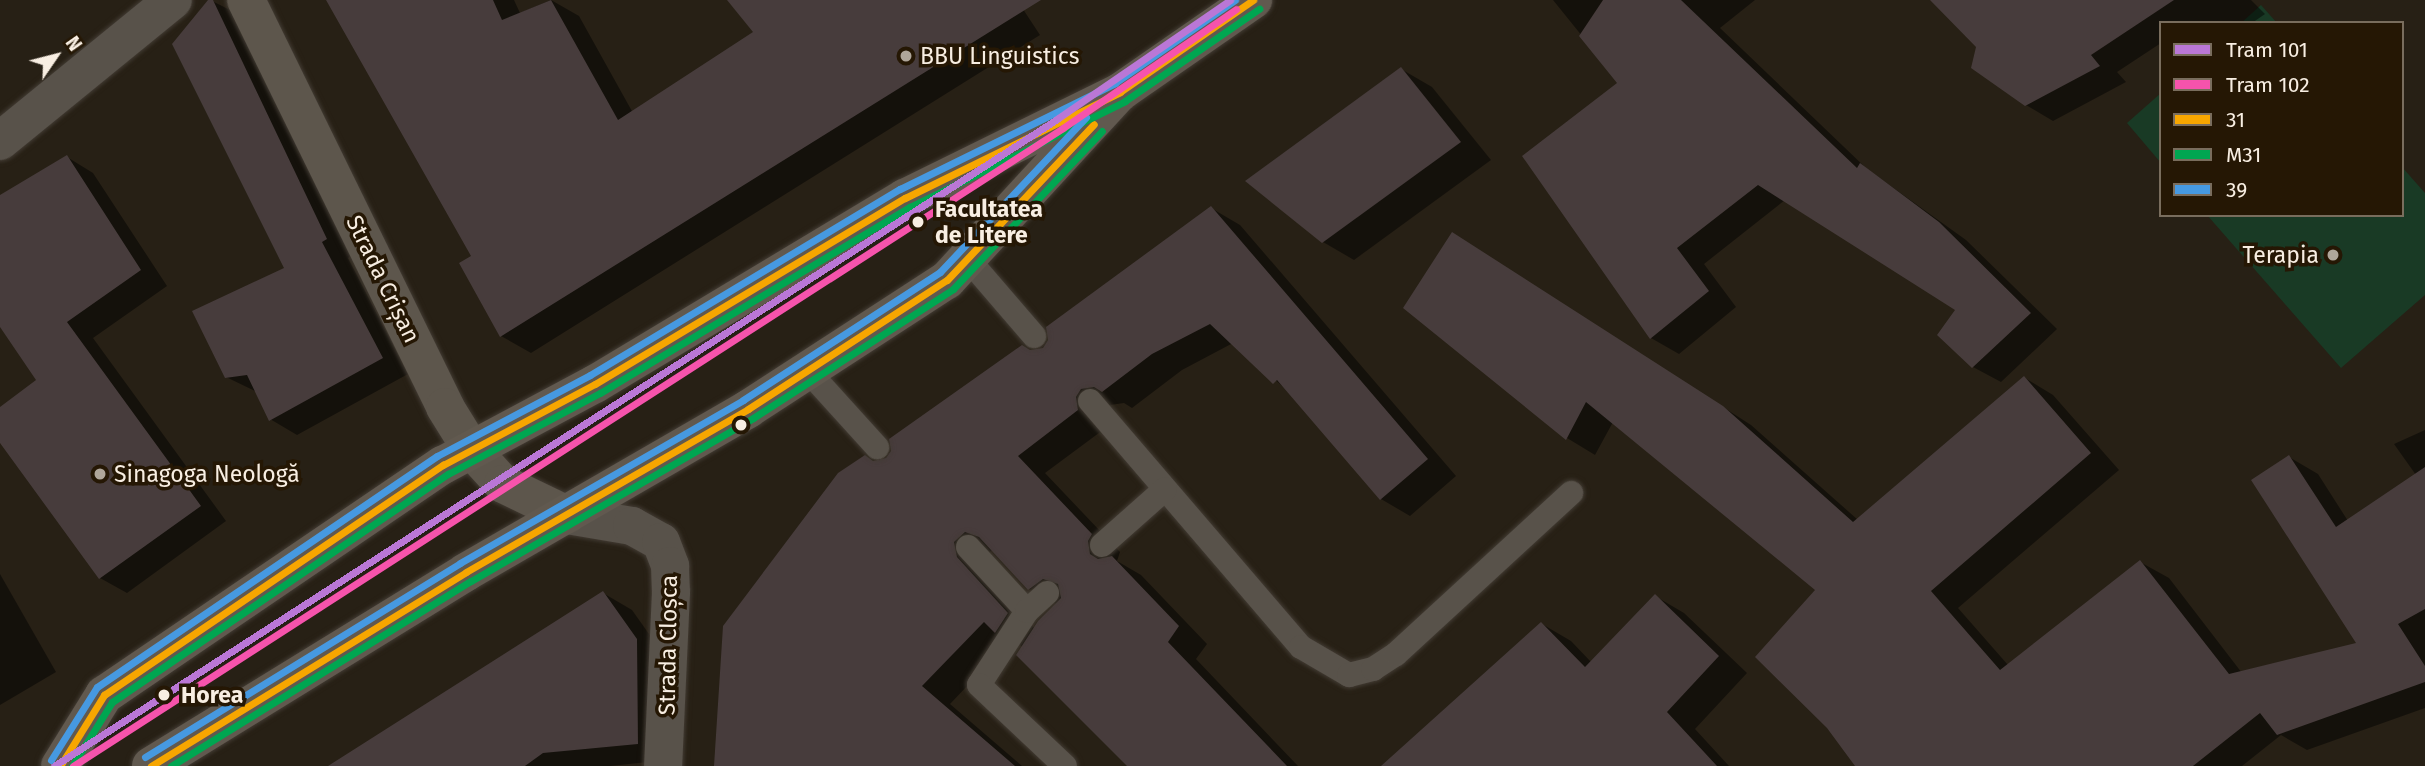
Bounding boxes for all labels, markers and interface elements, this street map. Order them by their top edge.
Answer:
north arrow [21,21,91,91]
legend [2159,21,2404,217]
text: N [61,32,87,55]
text: Tram 101 [2226,37,2308,63]
place label: BBU Linguistics [920,42,1080,70]
marker: BBU Linguistics [898,48,914,64]
text: Tram 102 [2226,72,2310,98]
text: 31 [2226,107,2245,133]
text: M31 [2226,142,2261,168]
text: 39 [2226,177,2247,203]
place label: Facultatea de Litere [935,195,1043,249]
street label: Strada Crișan [340,211,426,347]
marker: Facultatea de Litere [907,211,929,233]
place label: Terapia [2243,241,2319,269]
marker: Terapia [2325,247,2341,263]
unlabelled marker [734,418,748,432]
place label: Sinagoga Neologă [114,460,300,488]
marker: Sinagoga Neologă [92,466,108,482]
street label: Strada Cloșca [653,575,683,715]
place label: Horea [181,681,243,709]
marker: Horea [153,684,175,706]

